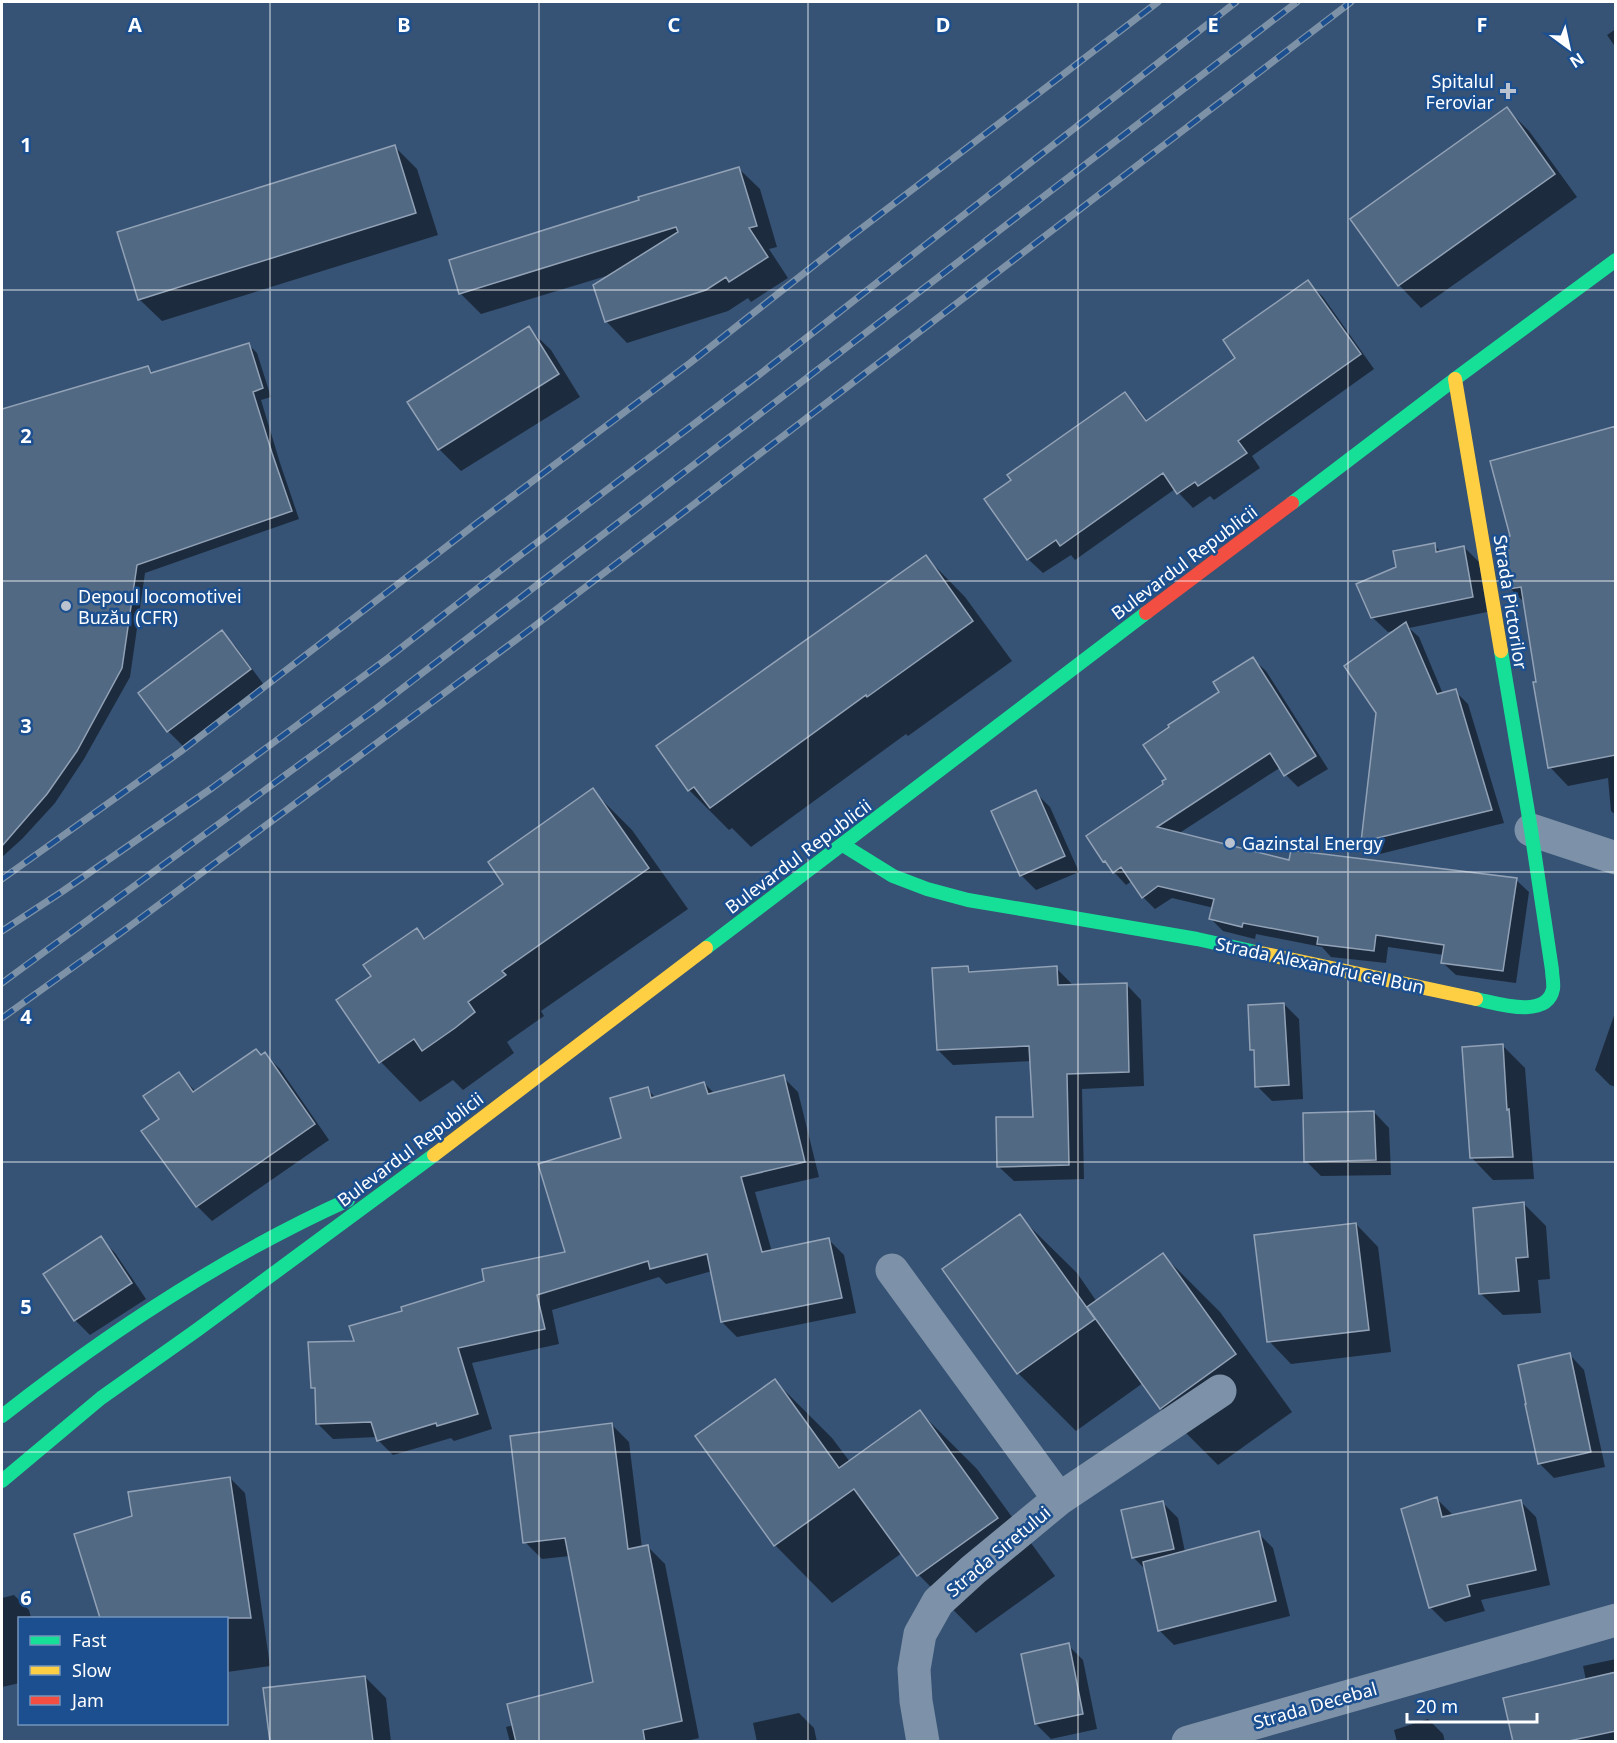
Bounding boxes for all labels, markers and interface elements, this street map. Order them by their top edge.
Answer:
text: A [128,11,142,38]
text: B [397,11,411,38]
text: C [668,11,681,38]
text: D [936,11,950,38]
text: E [1207,11,1219,38]
text: F [1477,11,1487,38]
north arrow [1539,18,1599,78]
text: N [1566,48,1589,73]
place label: Spitalul Feroviar [1426,69,1495,114]
marker: Spitalul Feroviar [1499,82,1517,100]
text: 1 [20,131,32,158]
text: 2 [20,422,32,449]
street label: Bulevardul Republicii [1106,499,1262,625]
street label: Strada Pictorilor [1489,533,1534,672]
place label: Depoul locomotivei Buzău (CFR) [78,584,242,629]
marker: Depoul locomotivei Buzău (CFR) [59,599,73,613]
text: 3 [20,712,32,739]
street label: Bulevardul Republicii [720,793,876,919]
place label: Gazinstal Energy [1242,831,1384,855]
marker: Gazinstal Energy [1223,836,1237,850]
street label: Strada Alexandru cel Bun [1214,931,1426,999]
text: 4 [20,1003,32,1030]
street label: Bulevardul Republicii [332,1086,488,1212]
text: 5 [20,1293,32,1320]
street label: Strada Siretului [941,1500,1055,1602]
text: 6 [20,1584,32,1611]
legend [18,1617,228,1725]
text: Fast [72,1628,107,1652]
text: Slow [72,1658,111,1682]
street label: Strada Decebal [1251,1676,1379,1734]
scale bar [1407,1686,1538,1724]
text: Jam [70,1688,104,1712]
text: 20 m [1416,1694,1458,1718]

